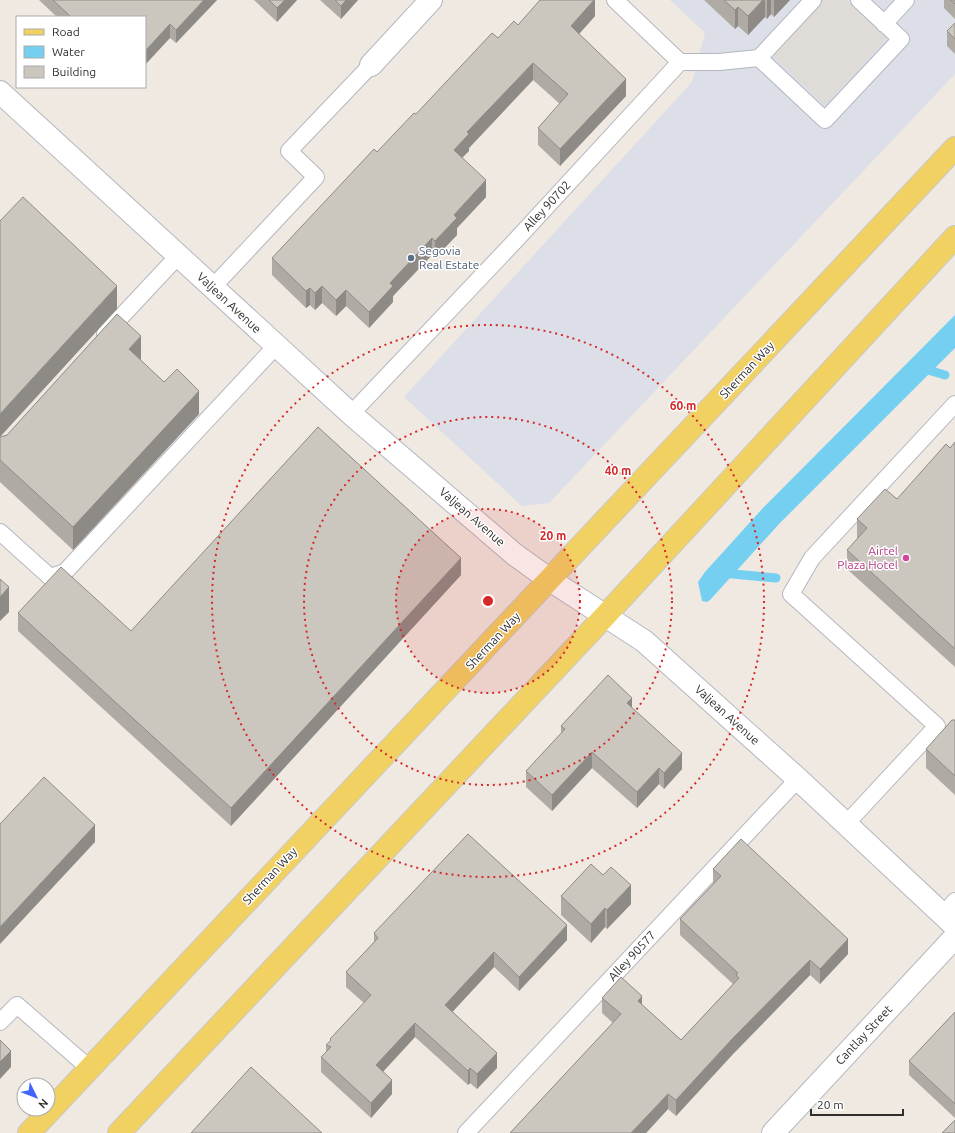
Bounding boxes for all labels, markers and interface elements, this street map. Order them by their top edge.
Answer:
legend [16,16,146,88]
text: Road [52,25,80,38]
text: Water [52,45,85,58]
text: Building [52,65,96,78]
street label: Alley 90702 [520,178,573,233]
place label: Segovia Real Estate [419,244,479,271]
marker: Segovia Real Estate [406,253,416,263]
street label: Valjean Avenue [195,270,264,336]
street label: Sherman Way [717,338,777,401]
text: 60 m [670,399,696,412]
text: 40 m [605,464,631,477]
street label: Valjean Avenue [437,485,508,549]
text: 20 m [540,529,566,542]
place label: Airtel Plaza Hotel [837,544,898,571]
marker: Airtel Plaza Hotel [901,553,911,563]
centre of rings [481,594,495,608]
street label: Sherman Way [463,609,523,672]
street label: Valjean Avenue [692,682,762,747]
street label: Sherman Way [240,844,300,907]
street label: Alley 90577 [605,928,658,983]
street label: Cantlay Street [833,1002,895,1067]
north arrow [16,1077,56,1117]
scale bar [811,1091,903,1117]
text: N [36,1097,51,1111]
text: 20 m [817,1098,844,1111]

